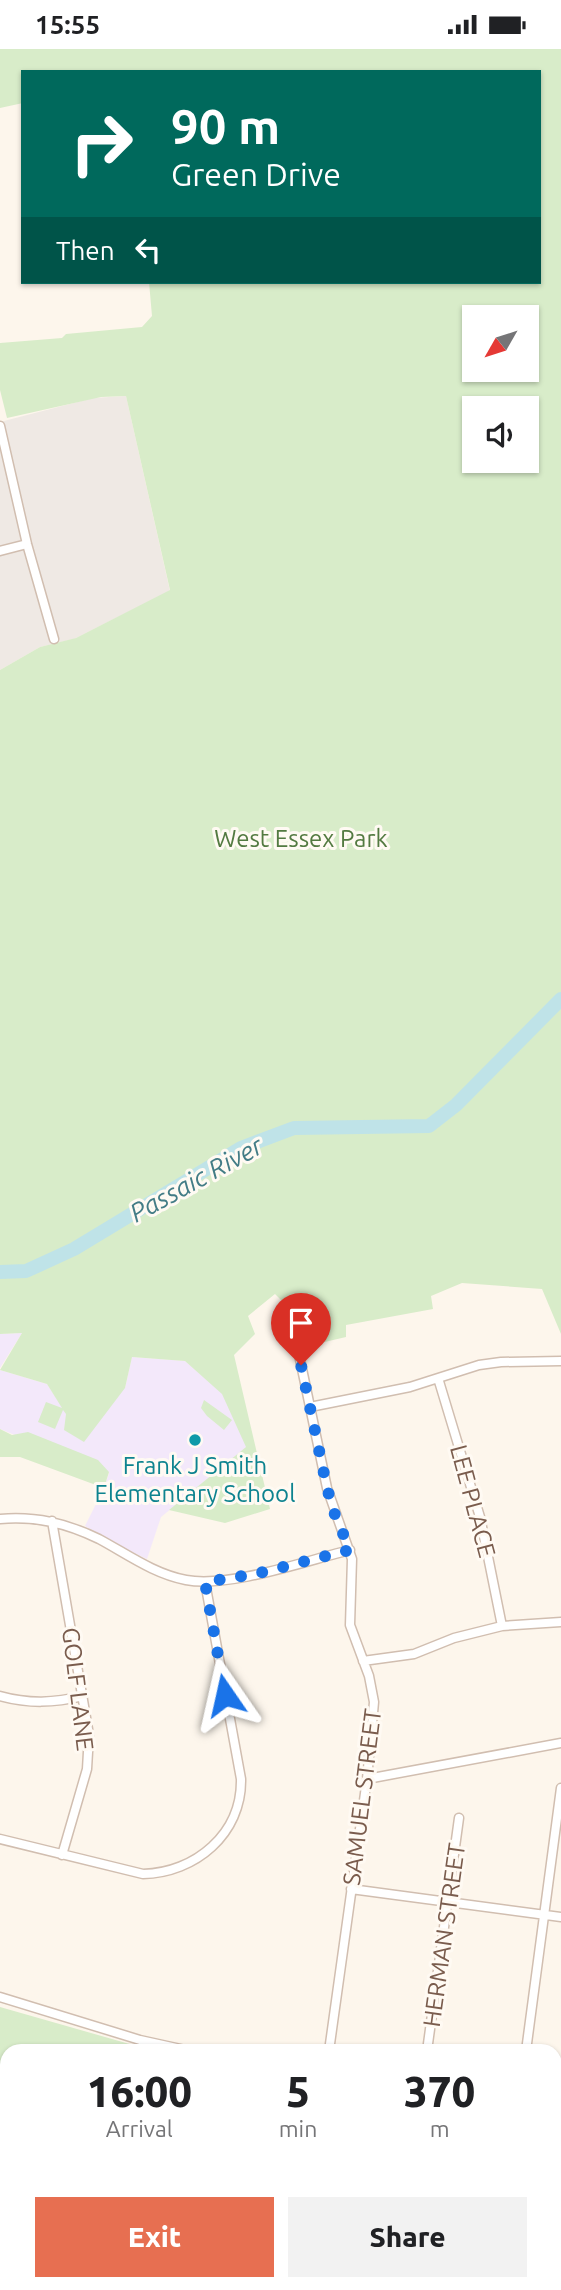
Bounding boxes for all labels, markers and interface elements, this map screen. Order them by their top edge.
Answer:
text: 15:55 [35,10,100,39]
icon: right [56,98,147,189]
text: 90 m [171,98,280,153]
text: Green Drive [171,156,341,192]
icon: left [129,231,167,269]
text: Then [56,236,115,265]
north arrow [462,305,539,381]
map controls [462,305,539,473]
button: sound [462,396,539,473]
park label: West Essex Park [214,825,388,852]
water label: Passaic River [124,1130,268,1227]
pin [271,1293,331,1365]
icon: arrive [282,1304,320,1342]
marker: Frank J Smith Elementary School [187,1432,203,1448]
street label: LEE PLACE [445,1442,501,1560]
place label: Frank J Smith Elementary School [95,1452,295,1507]
street label: GOLF LANE [57,1626,99,1752]
position arrow [188,1658,262,1732]
street label: SAMUEL STREET [338,1707,386,1887]
street label: HERMAN STREET [418,1841,470,2029]
text: 16:00 [87,2068,192,2115]
text: 5 [286,2068,310,2115]
text: 370 [404,2068,475,2115]
text: Arrival [106,2116,173,2141]
text: min [279,2116,317,2141]
text: m [430,2116,450,2141]
button: Exit [35,2197,274,2277]
button: Share [288,2197,527,2277]

